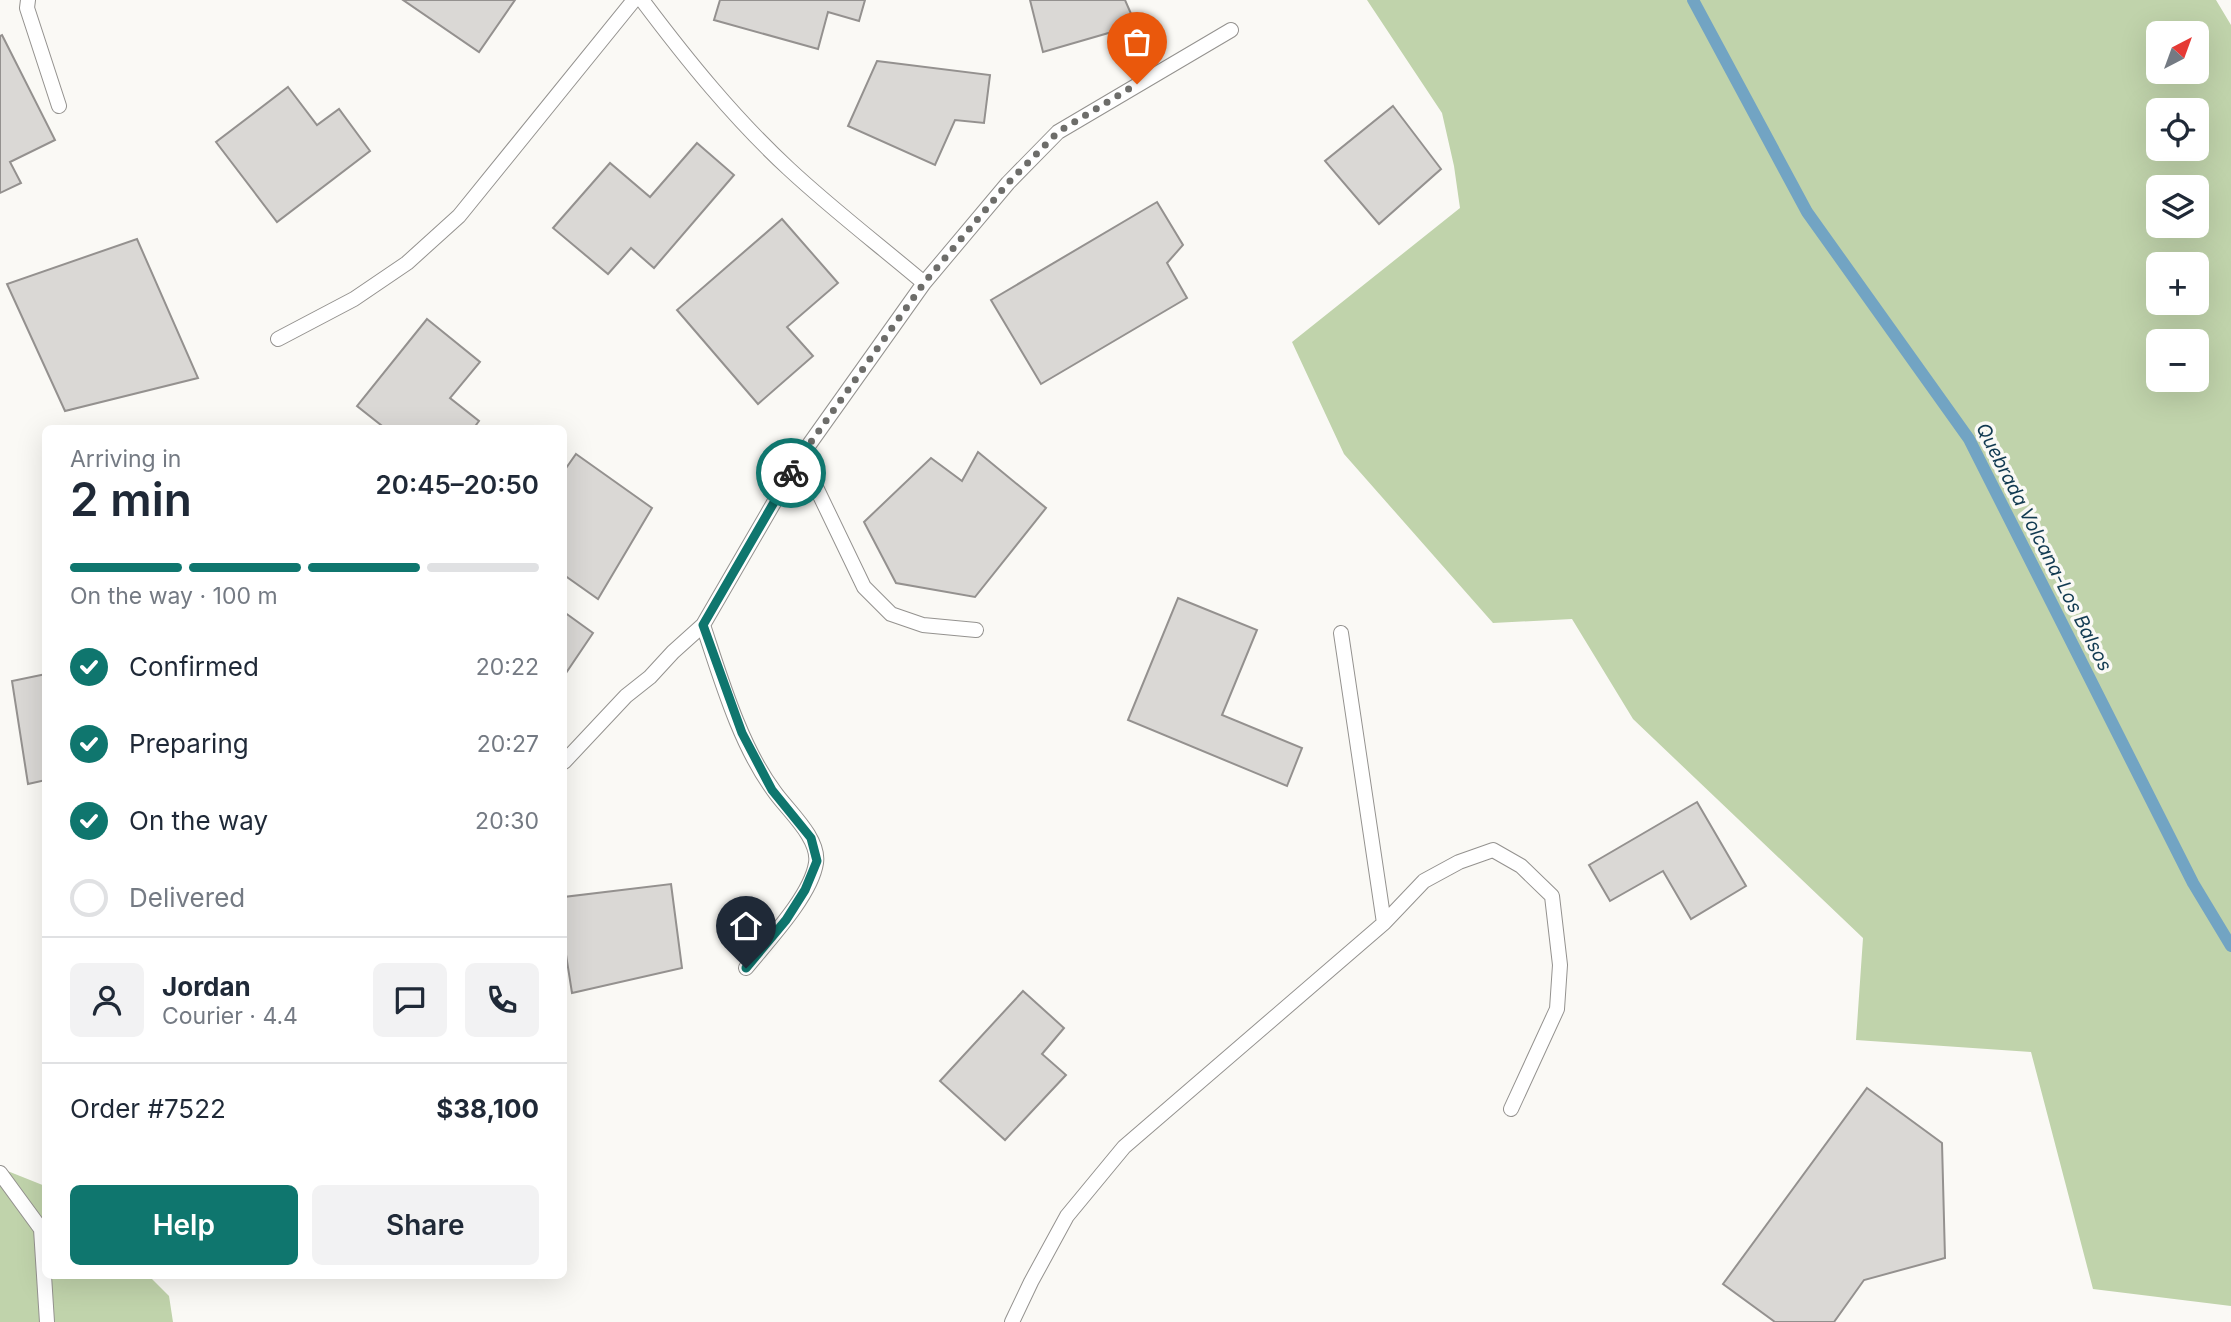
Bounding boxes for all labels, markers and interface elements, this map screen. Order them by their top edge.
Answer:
pin [1107,12.0,1167,84]
north arrow [2146,21,2208,84]
map controls [2146,21,2209,392]
icon: bag [1118,23,1156,61]
button: locate [2146,98,2209,161]
button: layers [2146,175,2209,238]
button: + [2146,252,2209,315]
button: − [2146,329,2209,392]
water label: Quebrada Volcana-Los Balsos [1971,419,2117,675]
courier [756,438,826,508]
text: Arriving in [70,445,181,473]
icon: bike [772,454,810,492]
text: 20:45–20:50 [376,469,539,500]
text: 2 min [70,471,192,527]
text: On the way · 100 m [70,582,278,610]
icon: check [70,648,108,686]
text: Confirmed [129,651,259,682]
text: 20:22 [476,653,539,681]
icon: check [70,725,108,763]
text: Preparing [129,728,249,759]
text: 20:27 [477,730,539,758]
icon: check [70,802,108,840]
text: On the way [129,805,268,836]
text: 20:30 [475,807,539,835]
text: Delivered [129,882,245,913]
pin [716,896,776,968]
icon: home [727,907,765,945]
button: person [70,963,144,1037]
button: chat [373,963,447,1037]
button: phone [465,963,539,1037]
text: Jordan [162,971,251,1002]
text: Courier · 4.4 [162,1002,298,1030]
text: Order #7522 [70,1093,226,1124]
text: $38,100 [436,1093,539,1124]
button: Help [70,1185,298,1265]
button: Share [312,1185,539,1265]

